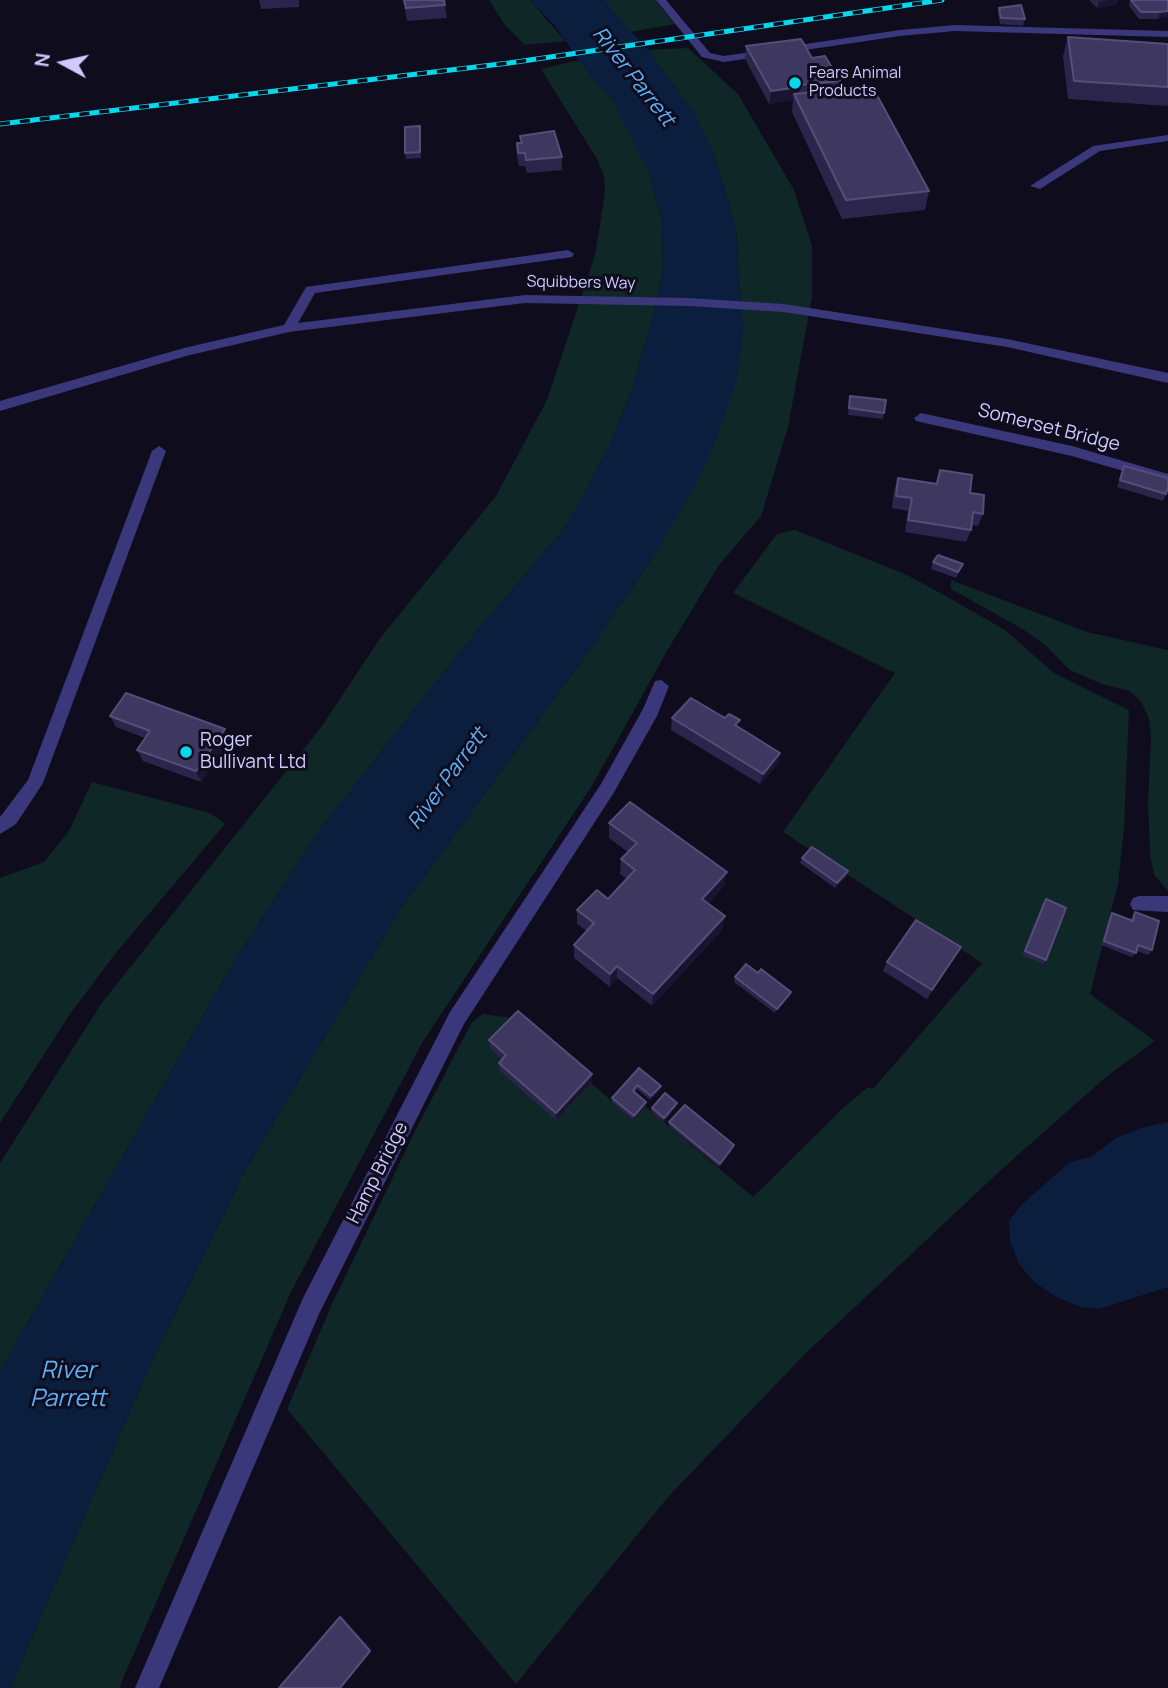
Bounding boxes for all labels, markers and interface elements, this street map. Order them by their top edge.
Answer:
water label: River Parrett [586,22,680,132]
north arrow [28,28,98,98]
text: N [28,52,56,69]
place label: Fears Animal Products [809,64,902,102]
marker: Fears Animal Products [787,75,803,91]
street label: Squibbers Way [526,272,636,294]
street label: Somerset Bridge [976,399,1122,457]
water label: River Parrett [403,723,493,835]
place label: Roger Bullivant Ltd [200,730,306,774]
marker: Roger Bullivant Ltd [178,744,194,760]
street label: Hamp Bridge [343,1118,413,1228]
water label: River Parrett [30,1357,106,1413]

